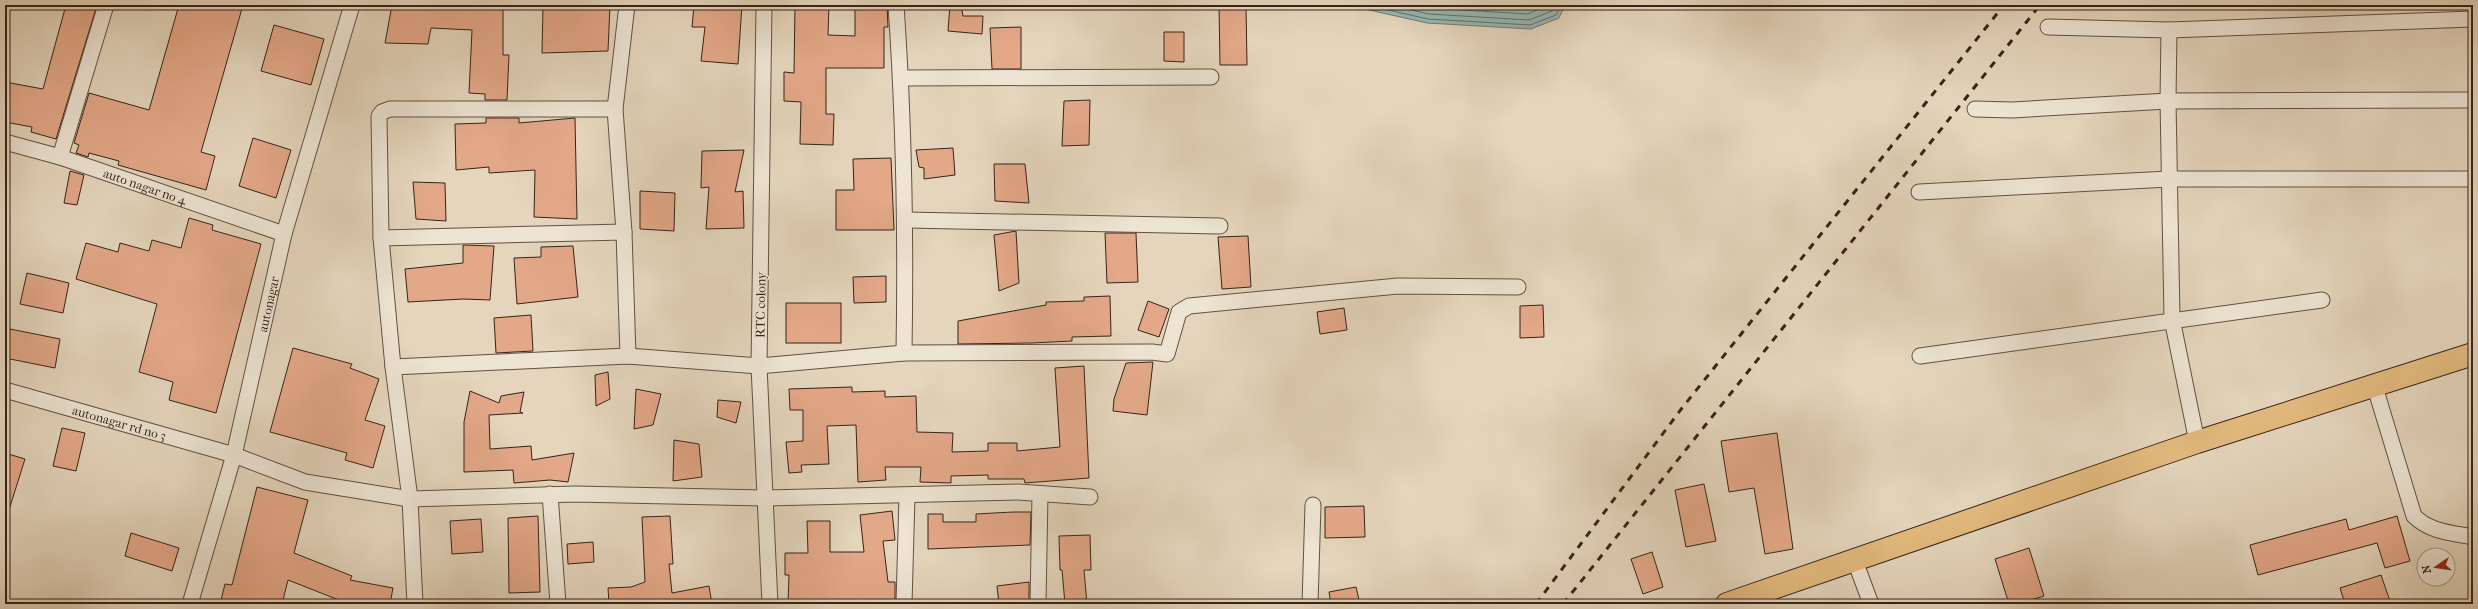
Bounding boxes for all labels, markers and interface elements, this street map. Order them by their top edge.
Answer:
street label: auto nagar no 4 [101,166,189,208]
street label: RTC colony [752,271,769,338]
street label: autonagar [255,275,282,334]
street label: autonagar rd no 3 [71,403,168,443]
north arrow [2416,547,2456,587]
text: N [2419,563,2434,575]

